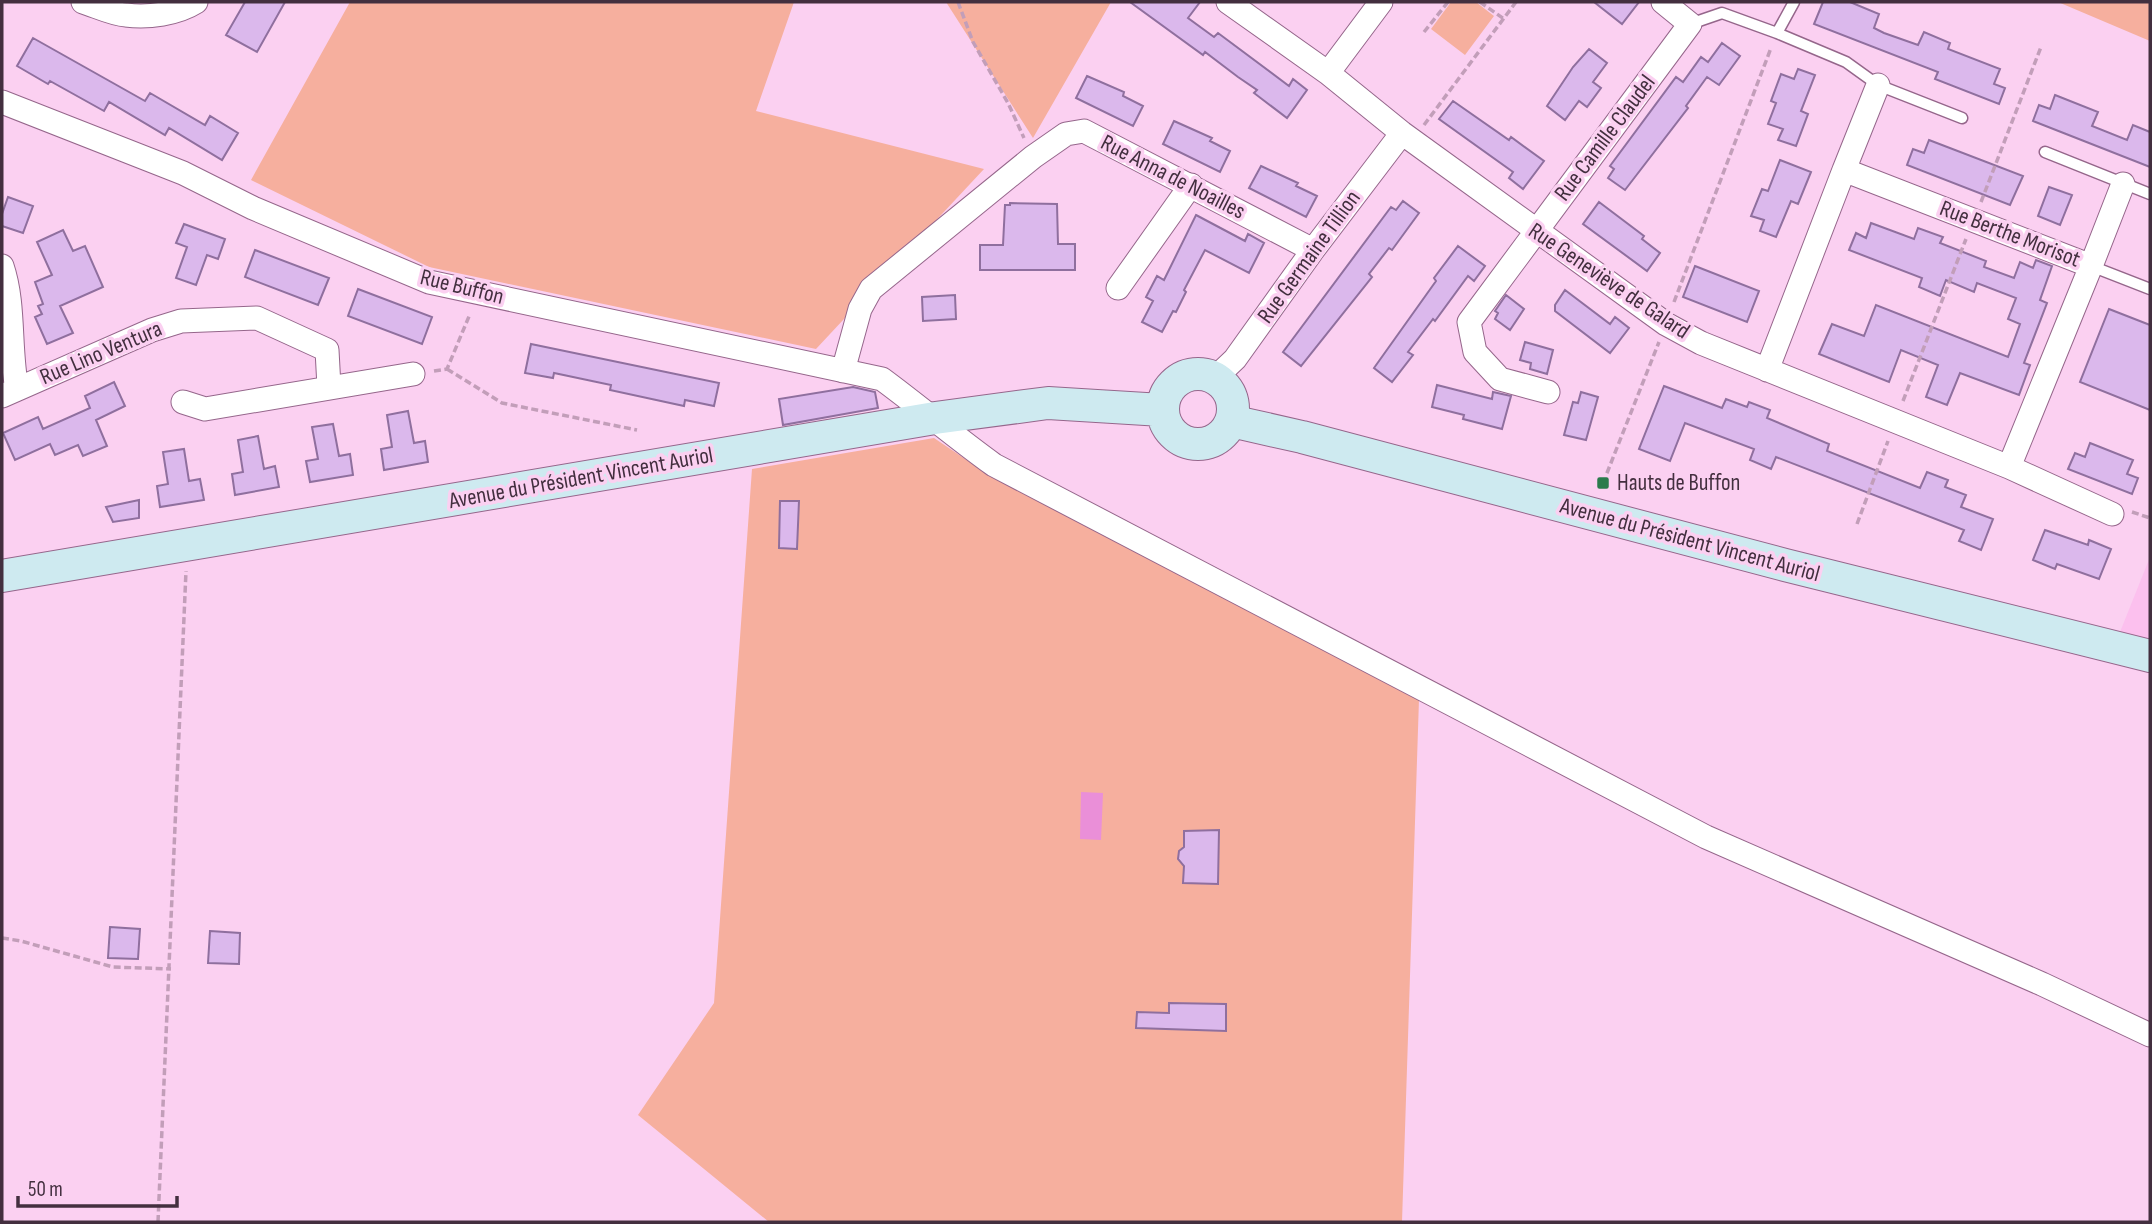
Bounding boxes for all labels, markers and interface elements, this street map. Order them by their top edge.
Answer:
street label: Rue Camille Claudel [1549,70,1661,206]
street label: Rue Anna de Noailles [1096,129,1250,225]
street label: Rue Germaine Tillion [1251,185,1367,329]
street label: Rue Berthe Morisot [1936,194,2084,274]
street label: Rue Geneviève de Galard [1523,217,1695,345]
street label: Rue Buffon [417,263,507,311]
street label: Rue Lino Ventura [36,315,166,391]
street label: Avenue du Président Vincent Auriol [446,441,715,515]
place label: Hauts de Buffon [1617,469,1740,497]
marker: Hauts de Buffon [1595,475,1611,491]
street label: Avenue du Président Vincent Auriol [1556,492,1823,588]
scale bar [18,1164,177,1208]
text: 50 m [28,1177,63,1202]

